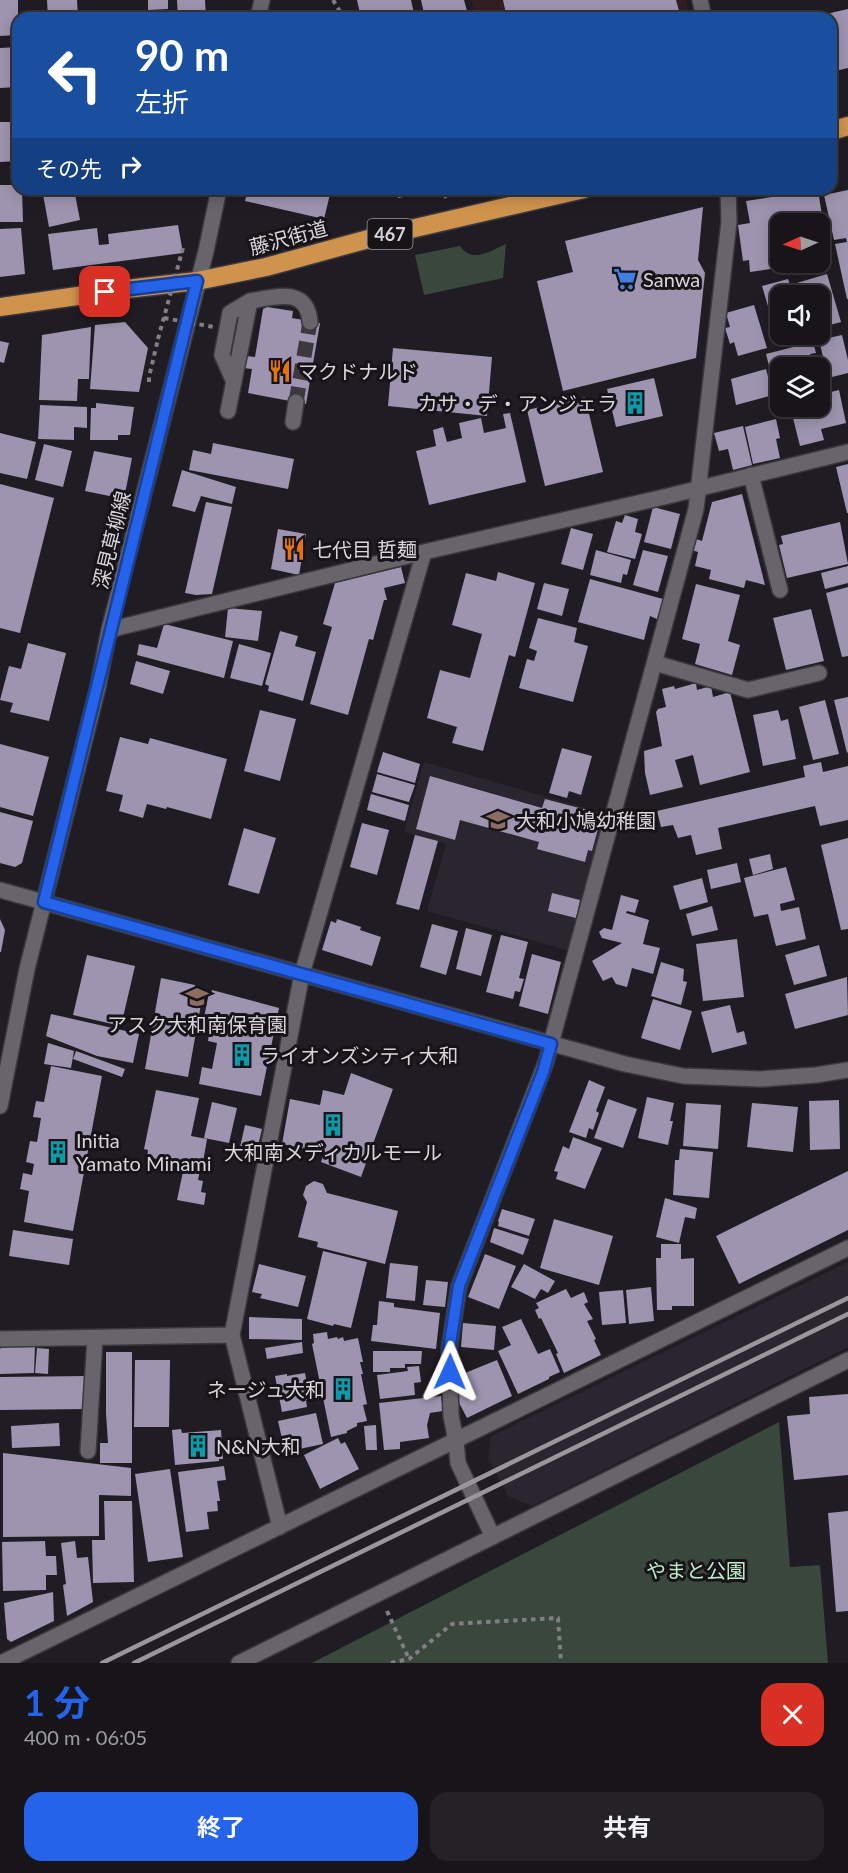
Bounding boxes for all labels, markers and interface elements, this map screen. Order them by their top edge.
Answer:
text: 90 m [135,30,229,80]
icon: left [36,36,114,114]
text: 左折 [135,85,189,118]
icon: right [114,150,147,183]
text: その先 [36,155,102,182]
north arrow [770,213,830,273]
map controls [770,213,830,417]
street label: 藤沢街道 [246,215,330,259]
road number: 467 [368,219,412,249]
pin [79,266,130,317]
supermarket icon: Sanwa [612,266,638,292]
place label: Sanwa [643,267,700,291]
icon: arrive [88,275,121,308]
button: sound [770,285,830,345]
button: layers [770,357,830,417]
restaurant icon: マクドナルド [267,358,293,384]
place label: マクドナルド [298,359,418,383]
building icon: カサ・デ・アンジェラ [622,390,648,416]
place label: カサ・デ・アンジェラ [418,391,617,415]
street label: 深見草柳線 [87,489,135,591]
restaurant icon: 七代目 哲麺 [281,536,307,562]
place label: 七代目 哲麺 [312,537,417,561]
school or university icon: 大和小鳩幼稚園 [485,807,511,833]
place label: 大和小鳩幼稚園 [516,808,656,832]
school or university icon: アスク大和南保育園 [184,984,210,1010]
place label: アスク大和南保育園 [107,1012,287,1036]
building icon: ライオンズシティ大和 [229,1042,255,1068]
place label: ライオンズシティ大和 [260,1043,458,1067]
building icon: 大和南メディカルモール [320,1112,346,1138]
place label: Initia Yamato Minami [76,1128,212,1175]
building icon: Initia Yamato Minami [45,1139,71,1165]
place label: 大和南メディカルモール [224,1140,442,1164]
position arrow [418,1340,482,1404]
building icon: ネージュ大和 [330,1376,356,1402]
place label: ネージュ大和 [207,1377,325,1401]
building icon: N&N大和 [185,1433,211,1459]
place label: N&N大和 [216,1434,301,1458]
park label: やまと公園 [646,1558,746,1582]
text: 1 分 [24,1680,90,1724]
button: close [761,1683,824,1746]
text: 400 m · 06:05 [24,1725,147,1749]
button: 終了 [24,1792,418,1861]
button: 共有 [430,1792,824,1861]

